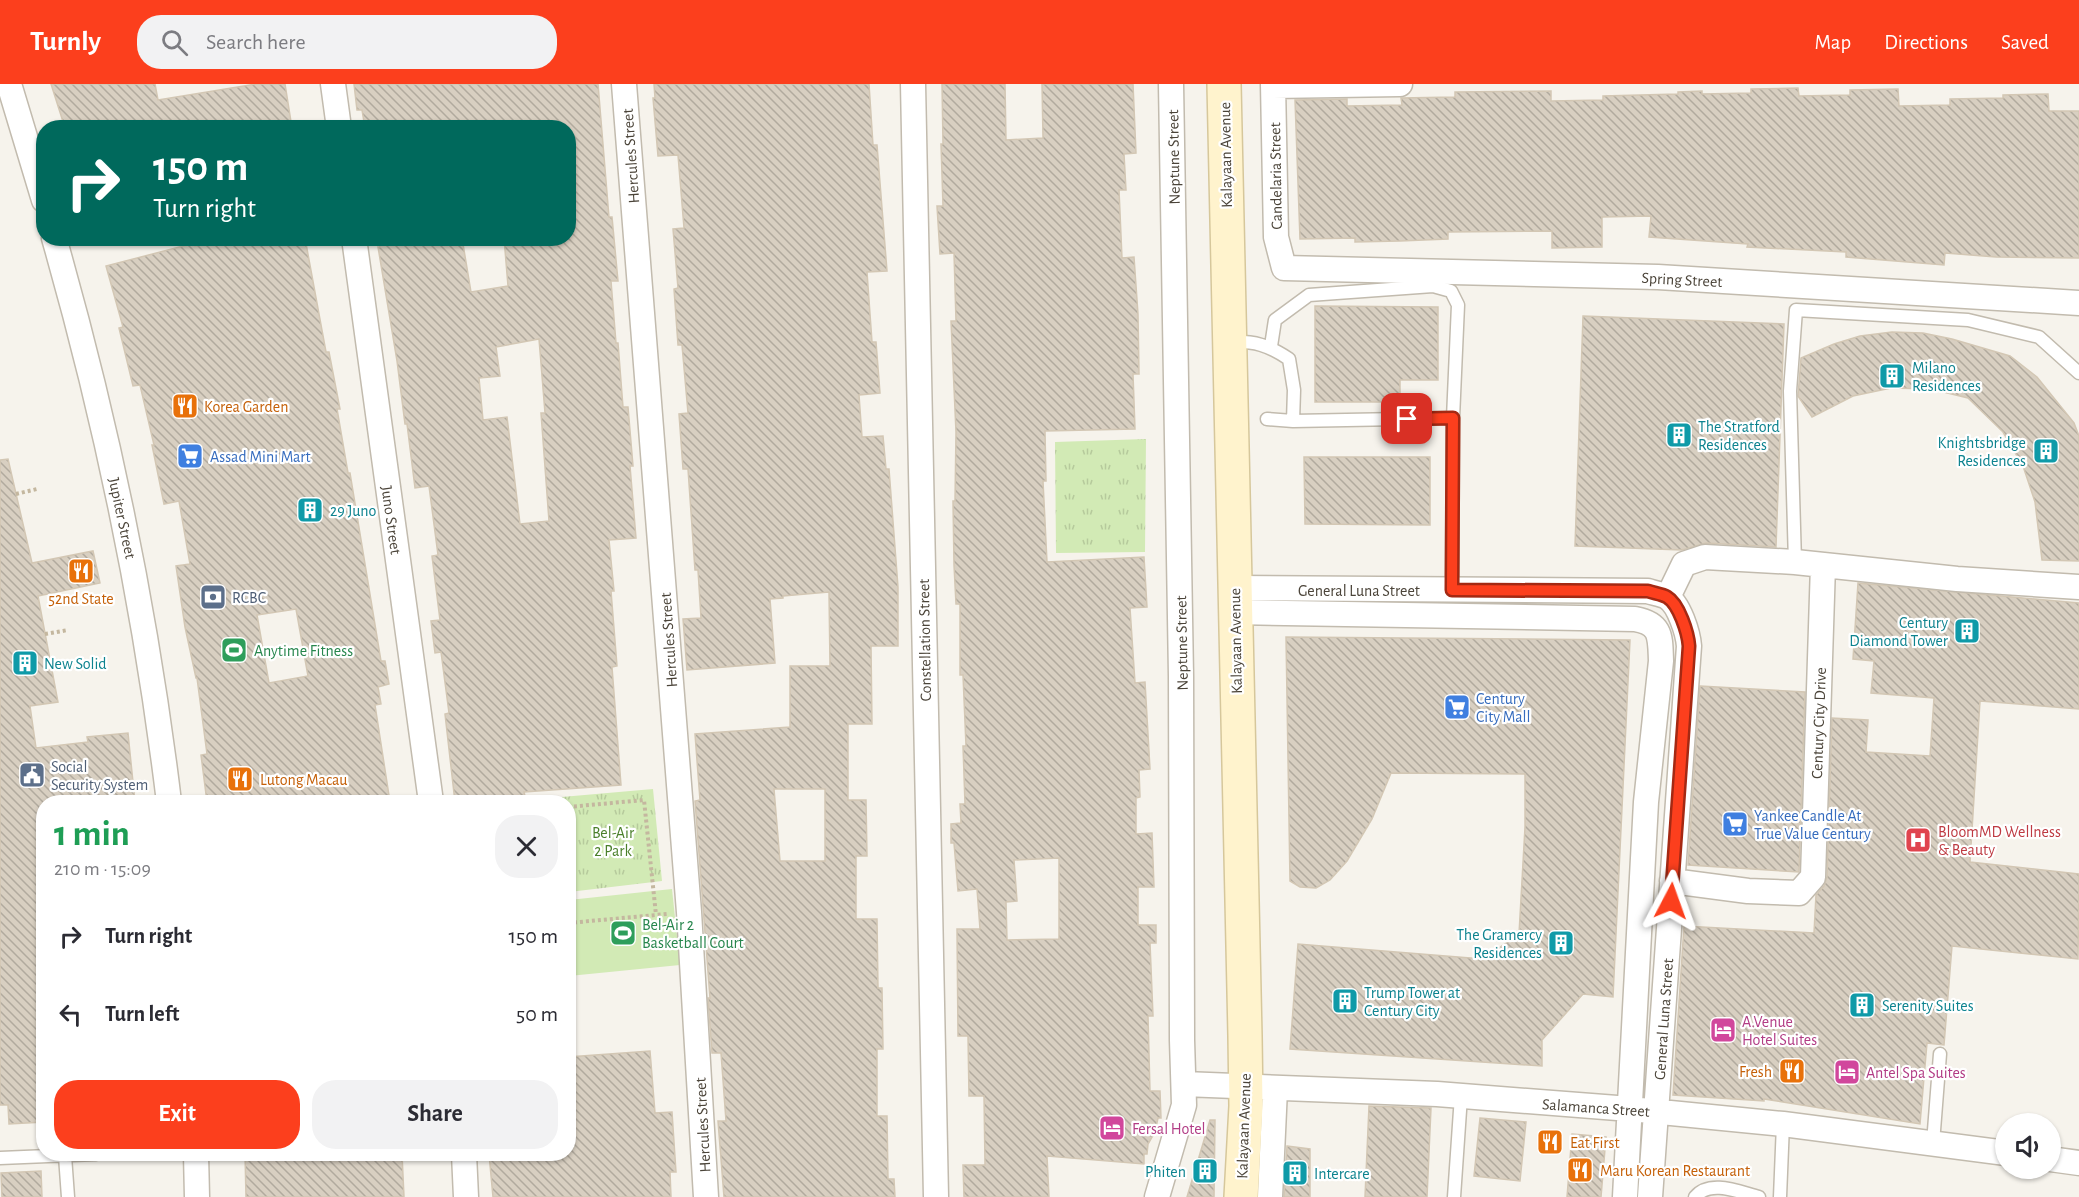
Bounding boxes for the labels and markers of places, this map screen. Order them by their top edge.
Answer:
place label: Milano Residences [1912,360,1981,394]
building icon: Milano Residences [1877,361,1907,391]
restaurant icon: Korea Garden [170,391,200,421]
pin [1381,393,1432,444]
place label: Korea Garden [204,399,288,415]
place label: The Stratford Residences [1698,419,1780,453]
building icon: The Stratford Residences [1664,420,1694,450]
place label: Knightsbridge Residences [1938,435,2026,469]
building icon: Knightsbridge Residences [2031,436,2061,466]
supermarket icon: Assad Mini Mart [175,441,205,471]
place label: Assad Mini Mart [210,449,311,465]
building icon: 29 Juno [295,495,325,525]
place label: 29 Juno [330,503,376,519]
restaurant icon: 52nd State [66,556,96,586]
bank icon: RCBC [198,582,228,612]
place label: RCBC [232,590,266,606]
place label: 52nd State [48,591,114,607]
place label: Century Diamond Tower [1849,615,1949,649]
building icon: Century Diamond Tower [1952,616,1982,646]
sports icon: Anytime Fitness [219,635,249,665]
place label: Anytime Fitness [254,643,353,660]
building icon: New Solid [10,648,40,678]
place label: New Solid [44,656,107,672]
place label: Century City Mall [1476,691,1531,726]
supermarket icon: Century City Mall [1442,692,1472,722]
place label: Social Security System [51,759,148,794]
public building icon: Social Security System [17,760,47,790]
restaurant icon: Lutong Macau [225,764,255,794]
place label: Lutong Macau [260,772,347,788]
place label: Yankee Candle At True Value Century [1754,808,1871,843]
supermarket icon: Yankee Candle At True Value Century [1720,809,1750,839]
place label: BloomMD Wellness & Beauty [1938,824,2061,859]
hospital icon: BloomMD Wellness & Beauty [1903,825,1933,855]
place label: Bel-Air 2 Basketball Court [642,917,744,951]
sports icon: Bel-Air 2 Basketball Court [608,918,638,948]
place label: The Gramercy Residences [1456,927,1542,961]
building icon: The Gramercy Residences [1546,928,1576,958]
place label: Trump Tower at Century City [1364,985,1460,1020]
building icon: Trump Tower at Century City [1330,986,1360,1016]
building icon: Serenity Suites [1847,990,1877,1020]
place label: Serenity Suites [1882,998,1974,1015]
place label: A.Venue Hotel Suites [1742,1014,1817,1048]
hotel icon: A.Venue Hotel Suites [1708,1015,1738,1045]
restaurant icon: Fresh [1777,1056,1807,1086]
hotel icon: Antel Spa Suites [1832,1057,1862,1087]
place label: Fresh [1739,1064,1772,1080]
place label: Antel Spa Suites [1866,1065,1966,1081]
hotel icon: Fersal Hotel [1097,1113,1127,1143]
place label: Fersal Hotel [1132,1121,1206,1137]
restaurant icon: Eat First [1535,1127,1565,1157]
place label: Eat First [1570,1135,1620,1151]
restaurant icon: Maru Korean Restaurant [1565,1155,1595,1185]
building icon: Phiten [1190,1156,1220,1186]
building icon: Intercare [1280,1158,1310,1188]
place label: Maru Korean Restaurant [1600,1163,1750,1179]
place label: Phiten [1145,1164,1186,1180]
place label: Intercare [1314,1166,1370,1182]

